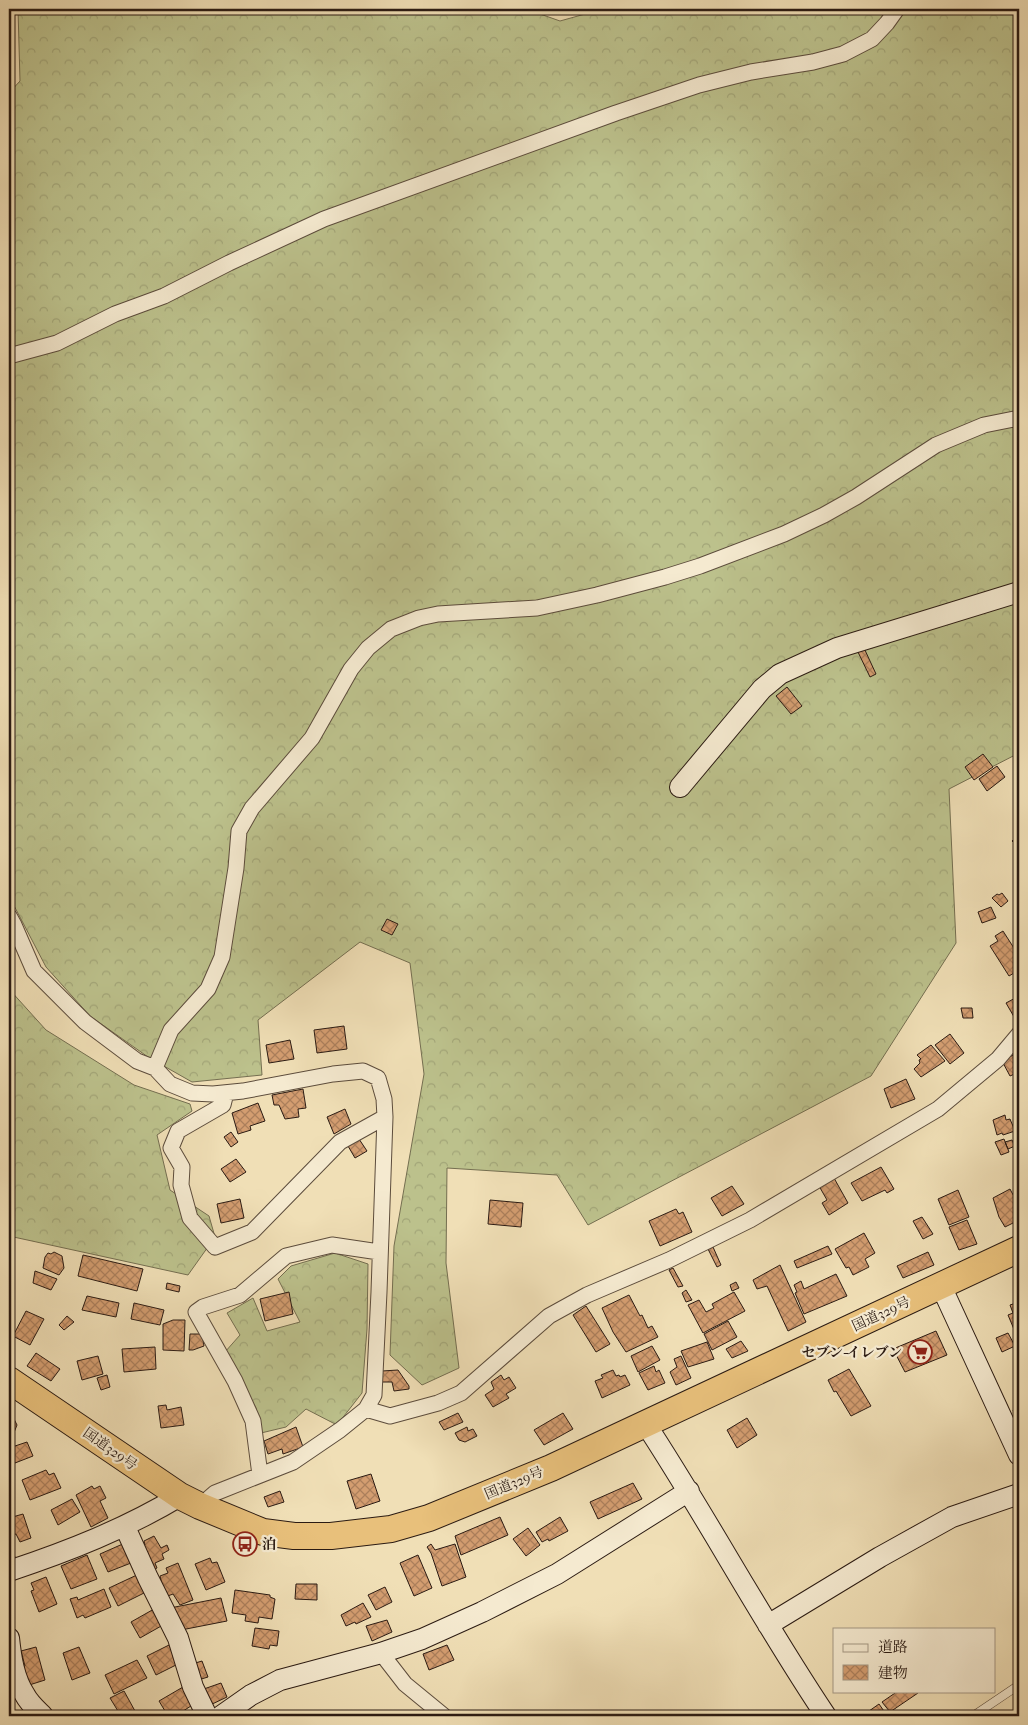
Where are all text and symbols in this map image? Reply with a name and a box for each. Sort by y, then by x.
street label: 国道329号 [849,1293,913,1335]
supermarket icon: セブン-イレブン [907,1339,933,1365]
place label: セブン-イレブン [801,1344,902,1361]
street label: 国道329号 [80,1424,140,1474]
street label: 国道329号 [482,1463,546,1503]
bus stop icon: 泊 [232,1531,258,1557]
place label: 泊 [262,1536,276,1553]
legend [833,1628,996,1692]
text: 道路 [878,1638,908,1656]
text: 建物 [878,1664,908,1682]

